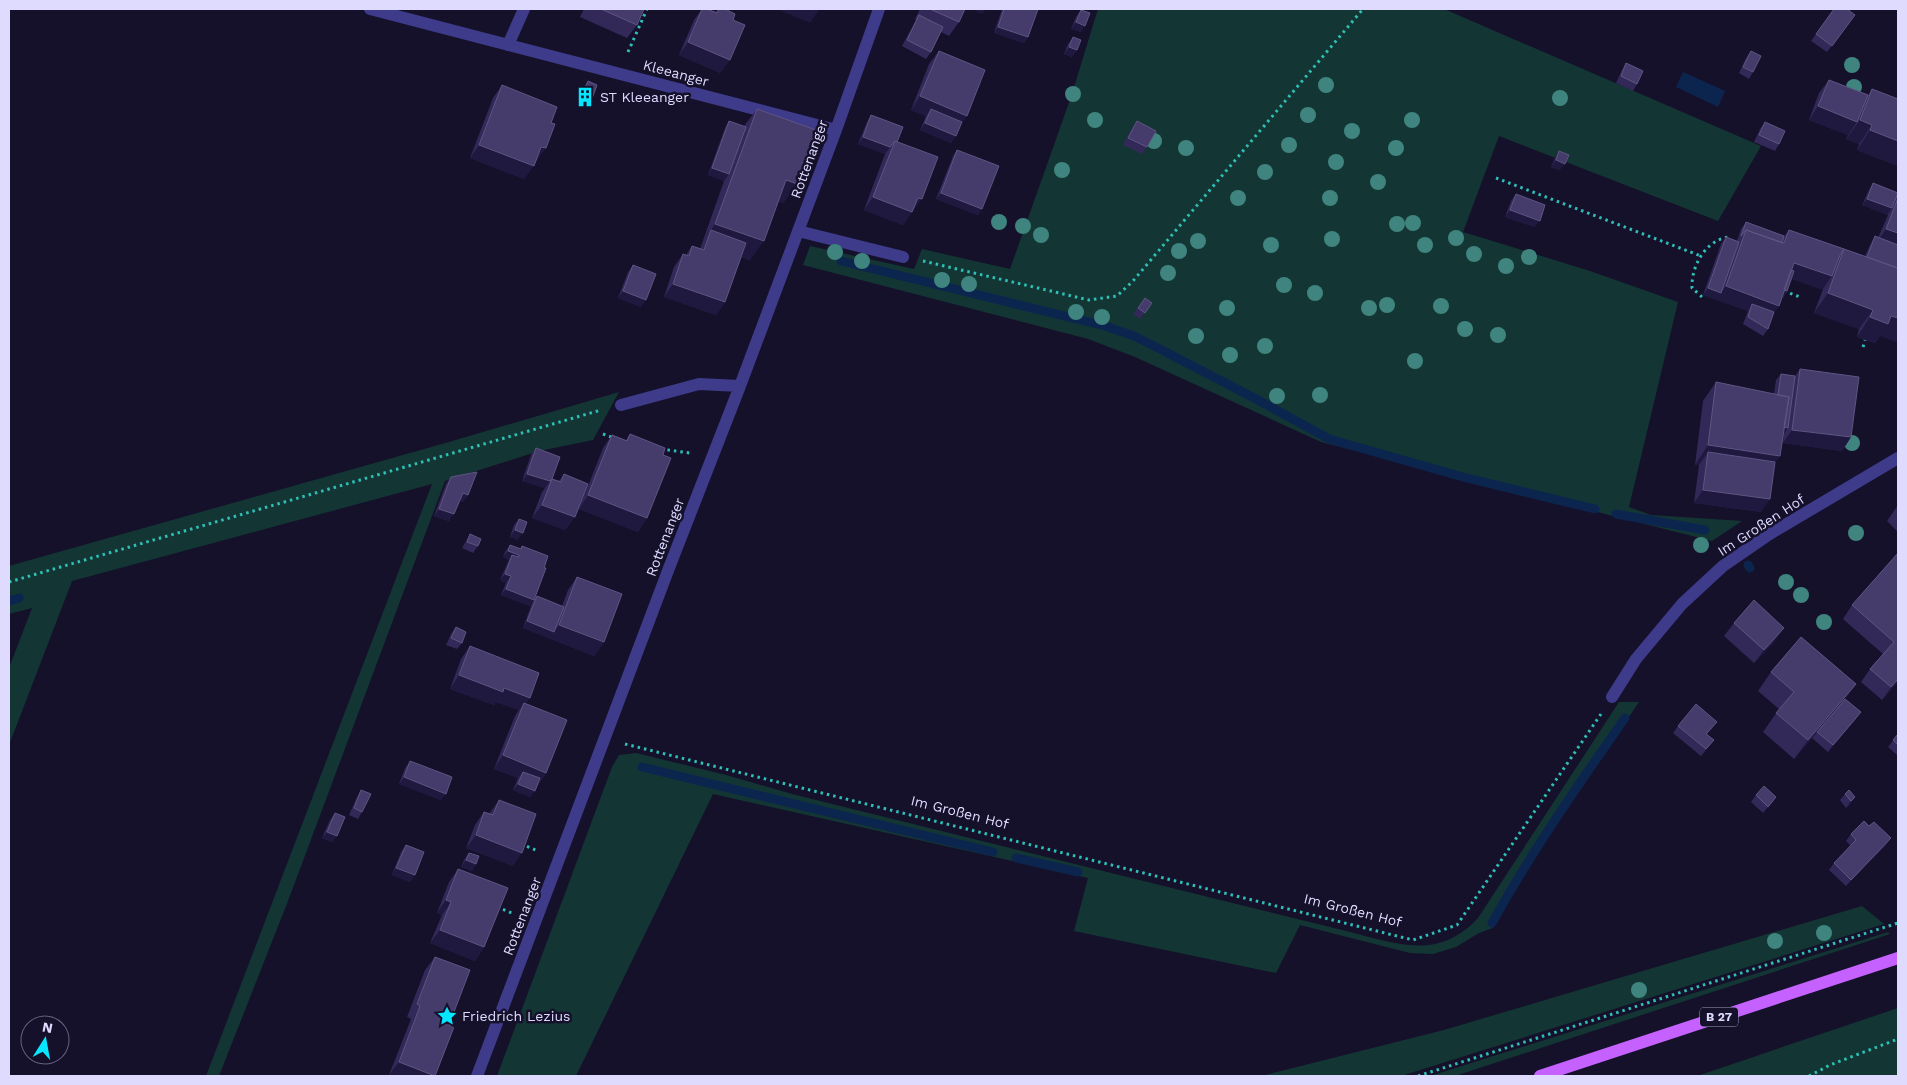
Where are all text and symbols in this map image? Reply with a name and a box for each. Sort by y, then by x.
street label: Kleeanger [641,57,711,90]
building icon: ST Kleeanger [574,86,596,108]
place label: ST Kleeanger [600,89,689,105]
street label: Rottenanger [787,117,831,201]
street label: Im Großen Hof [1715,491,1808,559]
street label: Rottenanger [643,495,687,579]
street label: Im Großen Hof [909,792,1011,832]
street label: Rottenanger [500,874,544,958]
street label: Im Großen Hof [1302,890,1404,930]
place icon: Friedrich Lezius [436,1005,458,1027]
place label: Friedrich Lezius [462,1008,570,1024]
road number: B 27 [1700,1008,1738,1026]
north arrow [20,1015,70,1065]
text: N [41,1018,54,1036]

